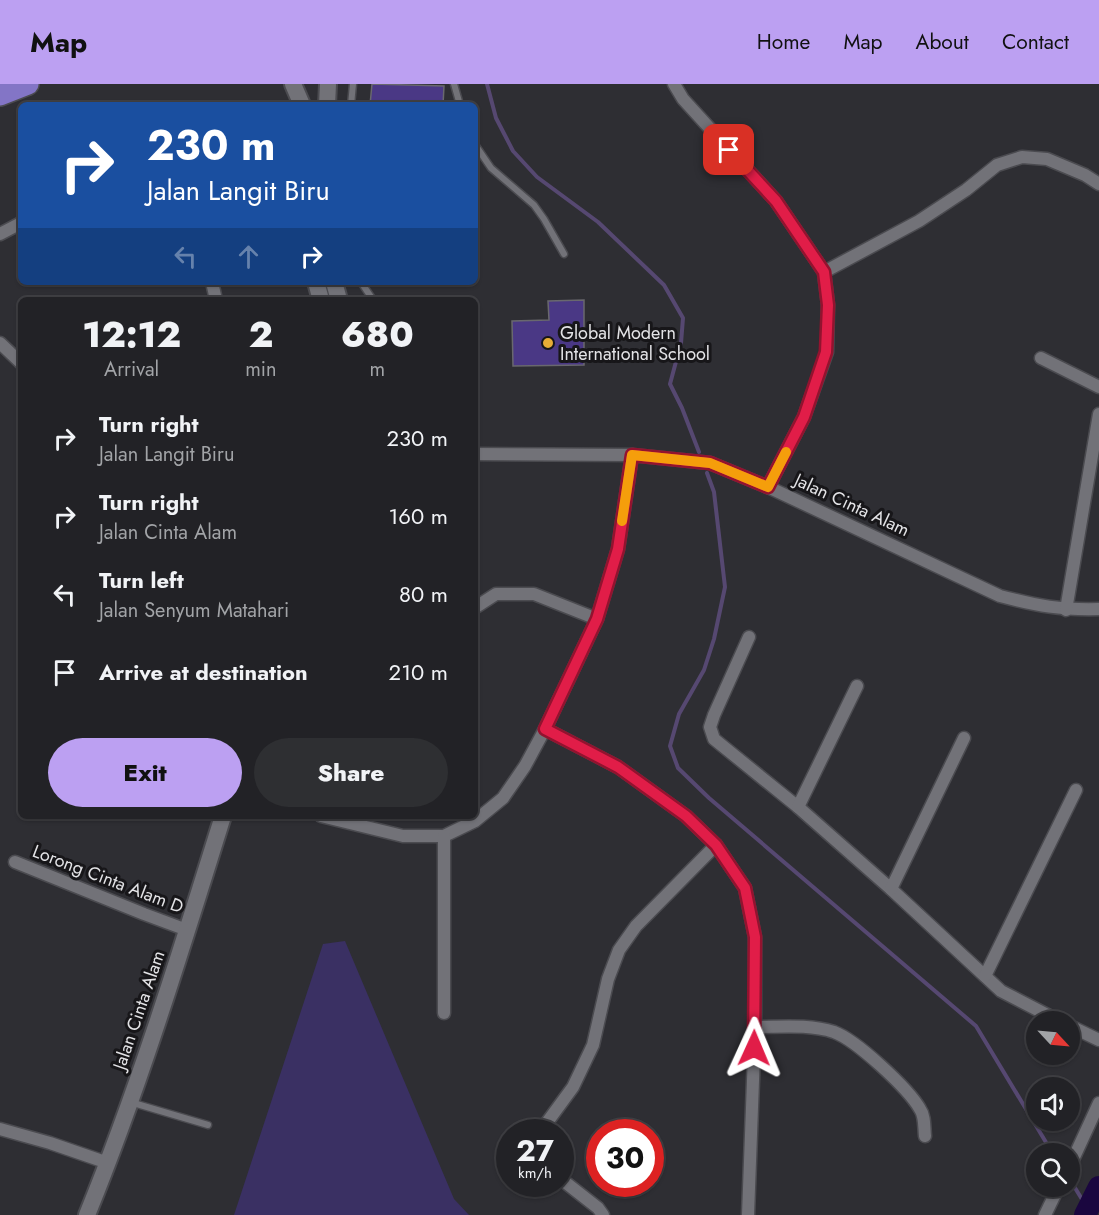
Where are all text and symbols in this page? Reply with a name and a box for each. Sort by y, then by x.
text: Map [30,22,87,63]
text: Home [757,27,810,57]
text: Map [843,27,883,57]
text: About [916,27,969,57]
text: Contact [1002,27,1069,57]
text: 230 m [147,115,275,176]
pin [703,124,754,175]
icon: right [48,126,126,204]
icon: arrive [712,133,745,166]
text: Jalan Langit Biru [147,171,330,210]
icon: left [169,240,202,273]
icon: ahead [232,240,265,273]
icon: right [295,240,328,273]
text: 12:12 [82,308,181,360]
text: 2 [249,308,273,360]
text: 680 [341,308,414,360]
place label: Global Modern International School [560,320,710,367]
marker: Global Modern International School [541,336,555,350]
text: Arrival [104,355,159,384]
text: min [245,355,277,384]
text: m [369,355,385,384]
text: Turn right [99,408,199,440]
icon: right [48,422,81,455]
text: 230 m [387,422,448,454]
text: Jalan Langit Biru [99,440,234,469]
street label: Jalan Cinta Alam [788,466,914,543]
text: Turn right [99,486,199,518]
icon: right [48,500,81,533]
text: 160 m [388,500,448,532]
text: Jalan Cinta Alam [99,518,237,547]
text: Turn left [99,564,184,596]
icon: left [48,578,81,611]
text: 80 m [399,578,448,610]
text: Jalan Senyum Matahari [99,596,289,625]
icon: arrive [48,656,81,689]
text: Arrive at destination [99,656,308,688]
text: 210 m [389,656,448,688]
button: Exit [48,738,242,807]
button: Share [254,738,448,807]
street label: Lorong Cinta Alam D [29,838,187,920]
street label: Jalan Cinta Alam [106,947,172,1075]
north arrow [1026,1011,1080,1065]
map controls [1026,1011,1080,1197]
position arrow [722,1016,786,1080]
button: sound [1026,1077,1080,1131]
speed limit sign: 30 [586,1119,664,1197]
text: 27 [516,1129,554,1172]
button: search [1026,1143,1080,1197]
text: km/h [518,1162,552,1184]

